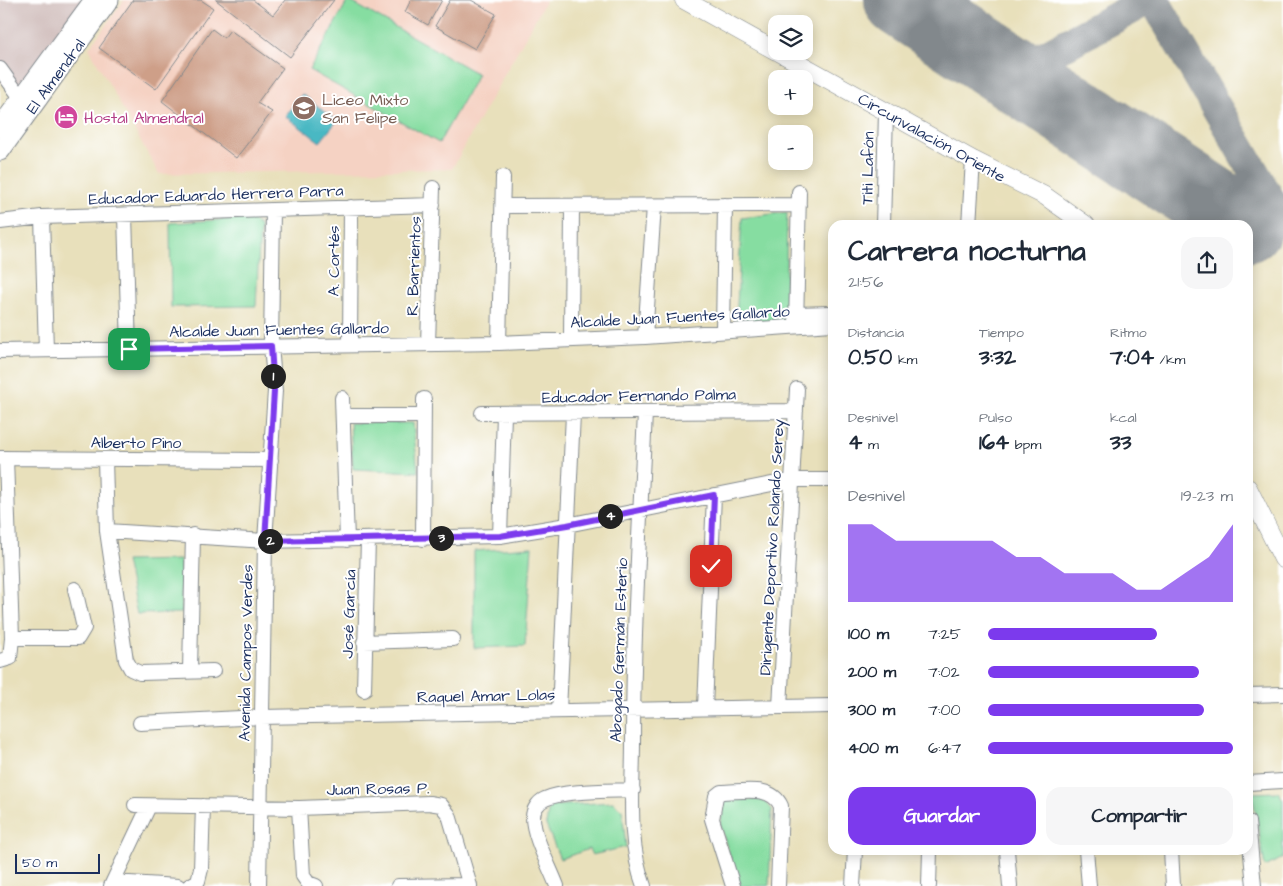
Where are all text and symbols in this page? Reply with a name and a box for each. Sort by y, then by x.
map controls [768,15,813,170]
button: layers [768,15,813,60]
street label: El Almendral [21,35,91,119]
button: + [768,70,813,115]
street label: Circunvalación Oriente [854,88,1010,188]
place label: Liceo Mixto San Felipe [322,89,408,129]
school or university icon: Liceo Mixto San Felipe [291,95,317,121]
hotel icon: Hostal Almendral [53,104,79,130]
place label: Hostal Almendral [84,107,204,129]
button: − [768,125,813,170]
street label: Titi Lafón [856,131,880,205]
street label: Educador Eduardo Herrera Parra [88,180,344,210]
street label: R. Barrientos [401,216,427,316]
street label: A. Cortés [323,225,345,297]
text: Carrera nocturna [848,232,1086,271]
button: share [1181,237,1233,289]
text: 21:56 [848,271,883,293]
street label: Alcalde Juan Fuentes Gallardo [570,300,790,334]
street label: Alcalde Juan Fuentes Gallardo [169,317,389,343]
text: Distancia [848,323,904,343]
text: Tiempo [979,323,1024,343]
text: Ritmo [1110,323,1147,343]
pin [108,328,150,370]
icon: arrive [115,335,143,363]
text: 0.50 [848,343,892,372]
text: 3:32 [979,343,1016,372]
text: 7:04 [1110,343,1154,372]
text: km [892,350,917,370]
text: /km [1154,350,1185,370]
pin: 1 [260,364,286,388]
text: 1 [273,366,274,386]
street label: Educador Fernando Palma [542,383,736,409]
text: Desnivel [848,408,898,428]
text: Pulso [979,408,1012,428]
text: kcal [1110,408,1137,428]
street label: Dirigente Deportivo Rolando Serey [754,418,791,676]
text: 4 [848,428,862,457]
text: 164 [979,428,1009,457]
text: 33 [1110,428,1131,457]
street label: Alberto Pino [91,432,181,454]
text: m [862,435,879,455]
text: bpm [1009,435,1041,455]
text: Desnivel [848,485,905,507]
text: 19–23 m [1181,485,1233,507]
pin: 4 [598,504,622,528]
text: 4 [606,506,615,526]
pin: 3 [428,526,454,550]
pin: 2 [258,528,282,554]
text: 3 [438,528,445,548]
text: 2 [266,531,275,551]
pin [690,545,732,587]
icon: check [697,552,725,580]
street label: Abogado Germán Esterio [605,557,634,743]
street label: Avenida Campos Verdes [233,564,259,742]
street label: José García [336,569,362,659]
text: 100 m [848,623,889,645]
text: 7:25 [928,623,961,645]
text: 200 m [848,661,896,683]
text: 7:02 [928,661,960,683]
street label: Raquel Amar Lolas [417,684,555,708]
text: 300 m [848,699,895,721]
text: 7:00 [928,699,961,721]
text: 400 m [848,737,898,759]
text: 6:47 [928,737,961,759]
street label: Juan Rosas P. [327,777,430,801]
button: Guardar [848,787,1036,845]
button: Compartir [1046,787,1233,845]
scale bar [15,851,100,874]
text: 50 m [22,853,57,873]

